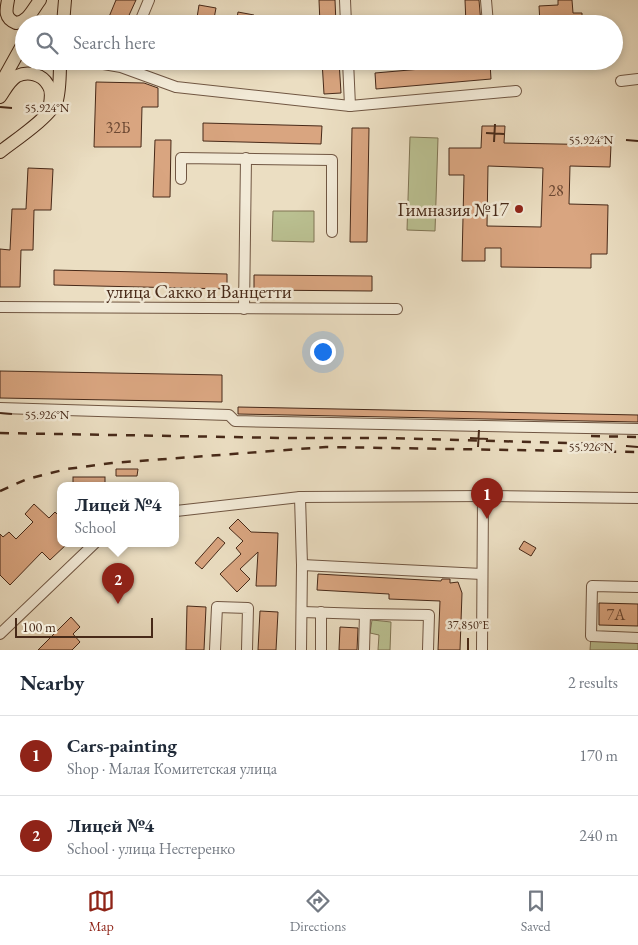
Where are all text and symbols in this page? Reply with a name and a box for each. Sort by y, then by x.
search box [15,15,623,70]
icon: search [33,29,61,57]
text: Search here [73,30,155,55]
text: 55.924°N [25,100,70,116]
house number: 32Б [106,117,130,138]
text: 55.924°N [569,132,614,148]
house number: 28 [548,180,564,201]
place label: Гимназия №17 [398,197,510,222]
marker: Гимназия №17 [513,203,525,215]
street label: улица Сакко и Ванцетти [106,279,292,304]
your location [310,339,336,365]
text: 55.926°N [25,407,70,423]
text: 55.926°N [569,439,614,455]
pin: 1 [471,478,503,519]
popup [57,482,179,547]
text: Лицей №4 [74,492,162,517]
text: School [74,517,116,538]
pin: 2 [102,563,134,604]
house number: 7А [607,604,626,625]
scale bar [15,615,152,638]
text: 37.850°E [447,617,489,633]
text: 100 m [22,618,56,636]
text: Nearby [20,669,84,696]
text: 2 results [568,672,618,693]
text: Cars-painting [67,733,177,758]
text: 1 [32,745,40,766]
text: 170 m [579,745,618,766]
text: Shop · Малая Комитетская улица [67,758,277,779]
text: Лицей №4 [67,813,154,838]
text: 2 [32,825,40,846]
text: 240 m [579,825,618,846]
text: School · улица Нестеренко [67,838,235,859]
tab: Map [87,887,115,935]
tab: Directions [290,887,346,935]
tab: Saved [521,887,551,935]

